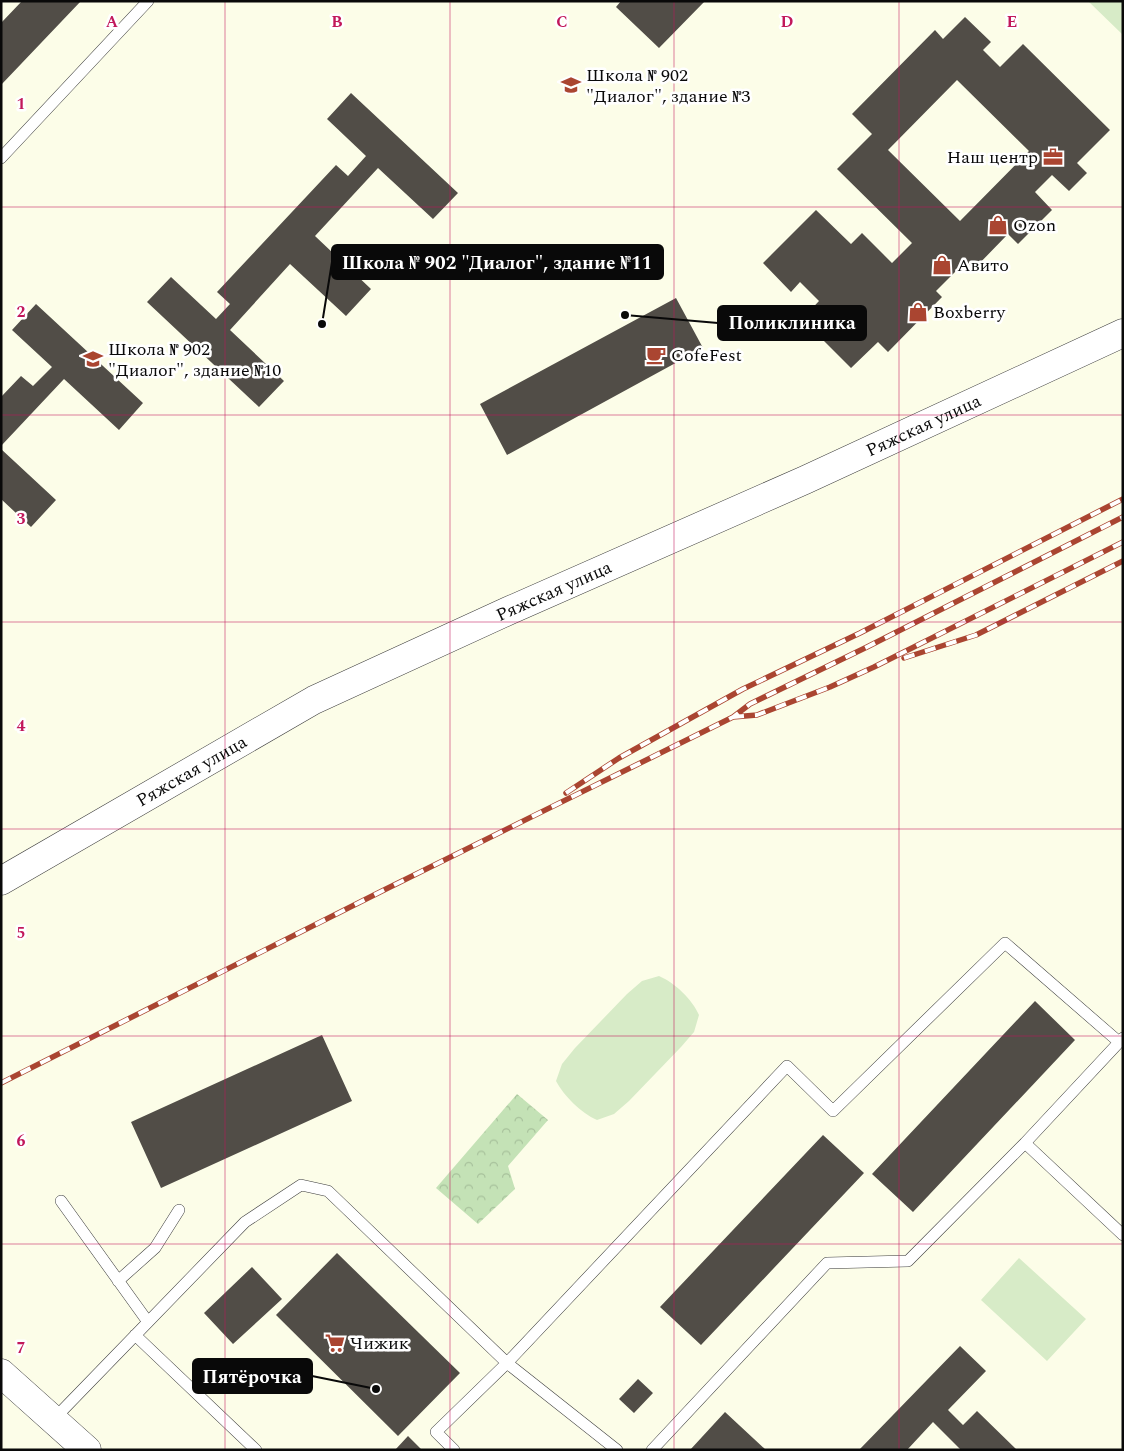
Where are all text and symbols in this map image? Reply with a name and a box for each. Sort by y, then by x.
text: A [106,10,119,34]
text: B [331,10,343,34]
text: C [556,10,568,34]
text: D [781,10,794,34]
text: E [1007,10,1017,34]
place label: Школа № 902 "Диалог", здание №3 [586,62,750,110]
school or university icon: Школа № 902 "Диалог", здание №3 [560,74,582,96]
text: 1 [17,92,25,116]
place label: Наш центр [947,144,1038,171]
office icon: Наш центр [1042,146,1064,168]
place label: Ozon [1013,212,1056,239]
shop icon: Ozon [987,214,1009,236]
callout: Школа № 902 "Диалог", здание №11 [332,245,663,279]
text: Школа № 902 "Диалог", здание №11 [342,249,652,278]
place label: Авито [957,252,1009,279]
shop icon: Авито [931,254,953,276]
place label: Boxberry [933,299,1006,326]
text: 2 [17,300,26,324]
shop icon: Boxberry [907,301,929,323]
callout: Поликлиника [718,306,866,340]
text: Поликлиника [728,309,856,338]
place label: Школа № 902 "Диалог", здание №10 [108,336,281,384]
place label: CofeFest [671,342,742,369]
cafe icon: CofeFest [645,344,667,366]
school or university icon: Школа № 902 "Диалог", здание №10 [82,348,104,370]
street label: Ряжская улица [862,387,986,464]
text: 3 [17,507,26,531]
street label: Ряжская улица [492,554,616,629]
text: 4 [17,714,26,738]
street label: Ряжская улица [131,728,252,814]
text: 5 [17,921,25,945]
text: 6 [17,1129,26,1153]
place label: Чижик [350,1330,409,1357]
supermarket icon: Чижик [324,1332,346,1354]
text: 7 [17,1336,26,1360]
callout: Пятёрочка [193,1359,312,1393]
text: Пятёрочка [202,1363,302,1392]

